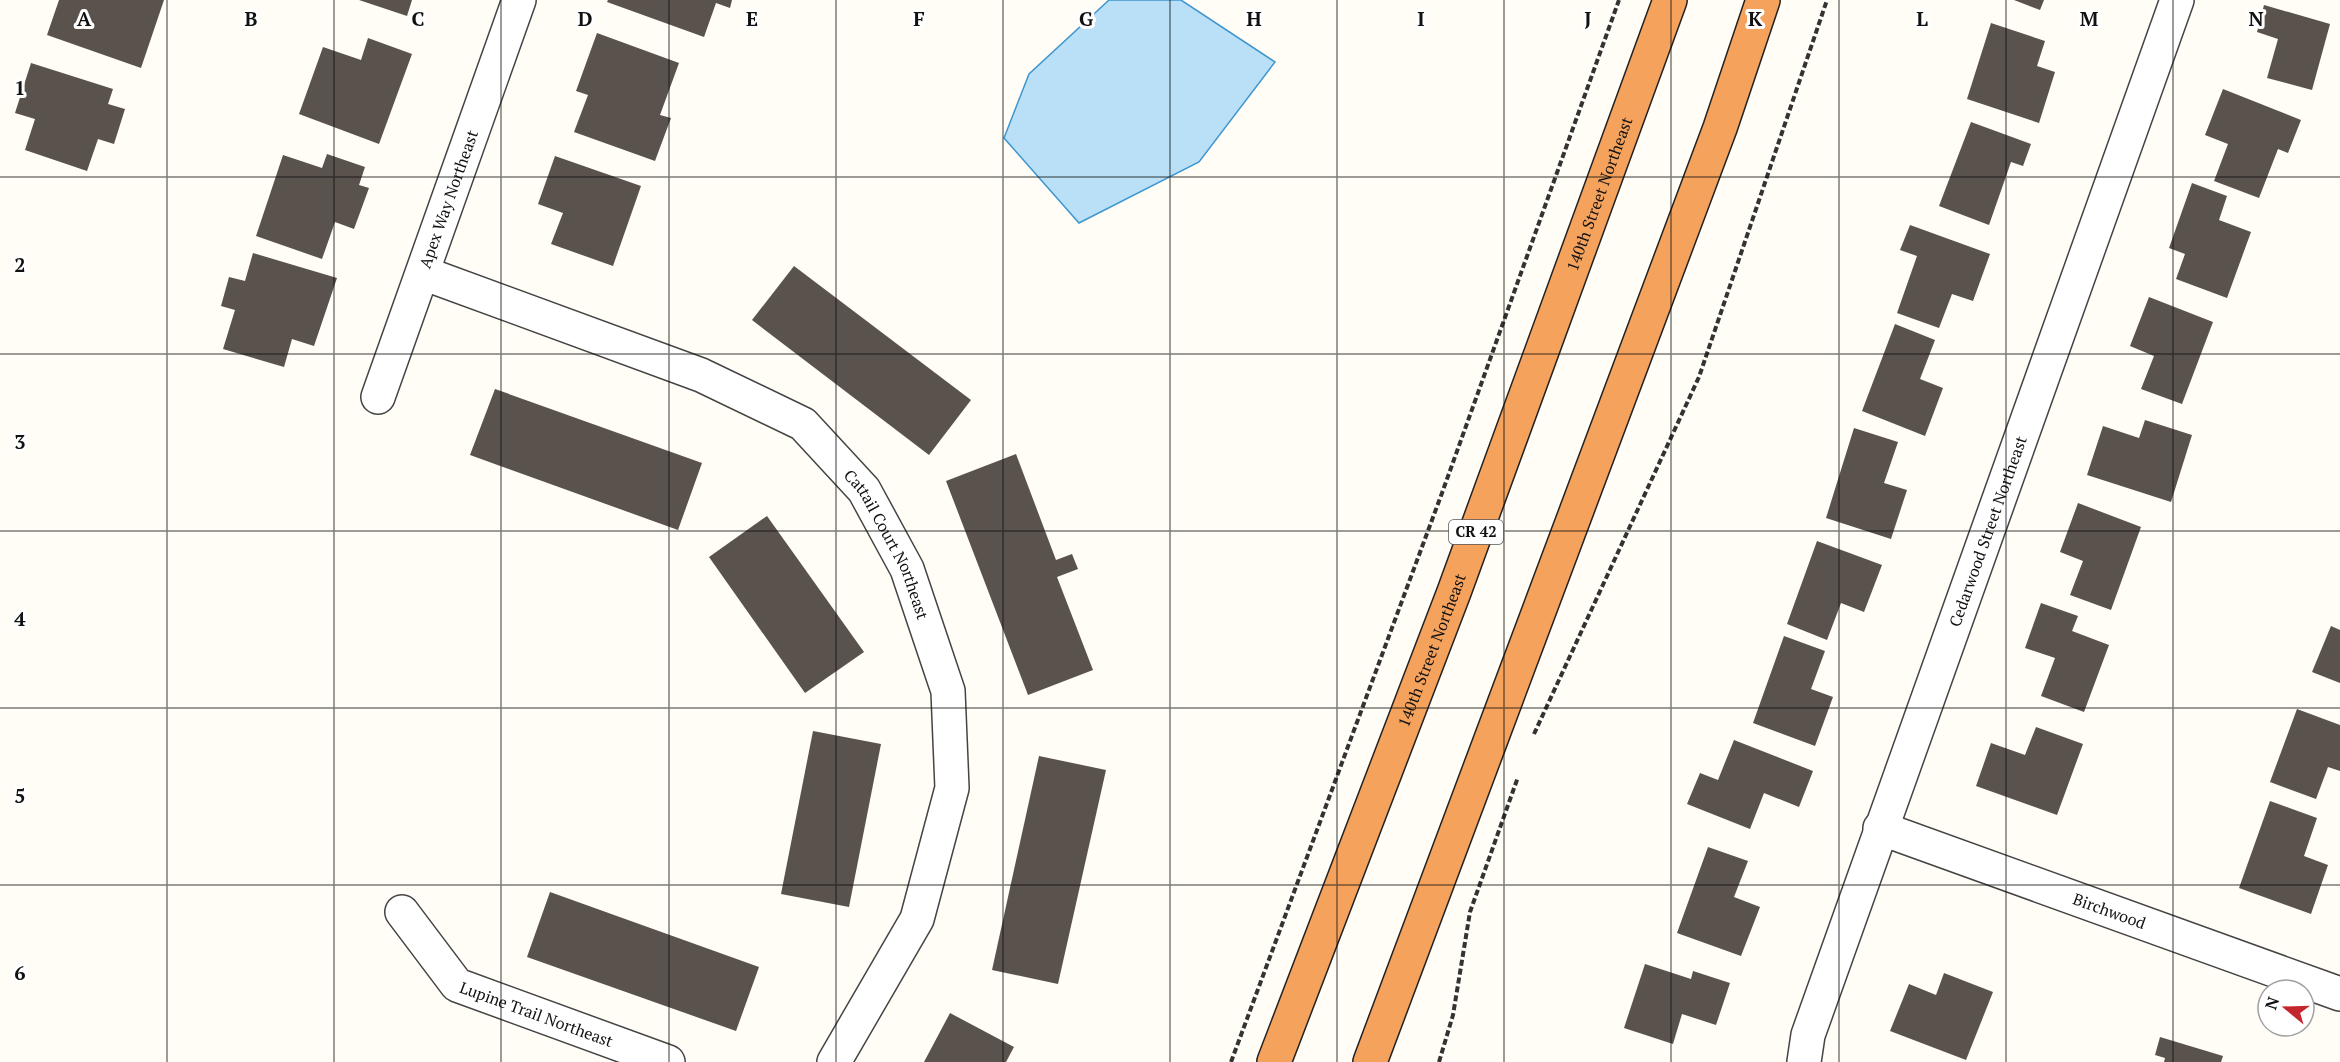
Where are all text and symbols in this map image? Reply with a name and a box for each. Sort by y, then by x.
text: A [77,5,92,32]
text: B [245,5,258,32]
text: C [411,5,425,32]
text: D [578,5,592,32]
text: E [746,5,758,32]
text: F [913,5,925,32]
text: G [1079,5,1093,32]
text: H [1246,5,1262,32]
text: I [1417,5,1425,32]
text: J [1584,5,1592,32]
text: K [1748,5,1763,32]
text: L [1916,5,1928,32]
text: M [2080,5,2099,32]
text: N [2248,5,2264,32]
text: 1 [14,74,26,101]
street label: 140th Street Northeast [1561,114,1637,274]
street label: Apex Way Northeast [414,127,483,271]
text: 2 [14,251,26,278]
text: 3 [14,428,26,455]
street label: Cedarwood Street Northeast [1943,433,2032,630]
street label: Cattail Court Northeast [839,464,934,622]
road number: CR 42 [1449,520,1503,544]
street label: 140th Street Northeast [1392,570,1471,730]
text: 4 [14,605,26,632]
text: 5 [14,782,26,809]
street label: Birchwood [2070,888,2149,934]
text: 6 [14,959,26,986]
street label: Lupine Trail Northeast [457,976,616,1052]
north arrow [2256,978,2316,1038]
text: N [2259,994,2284,1012]

